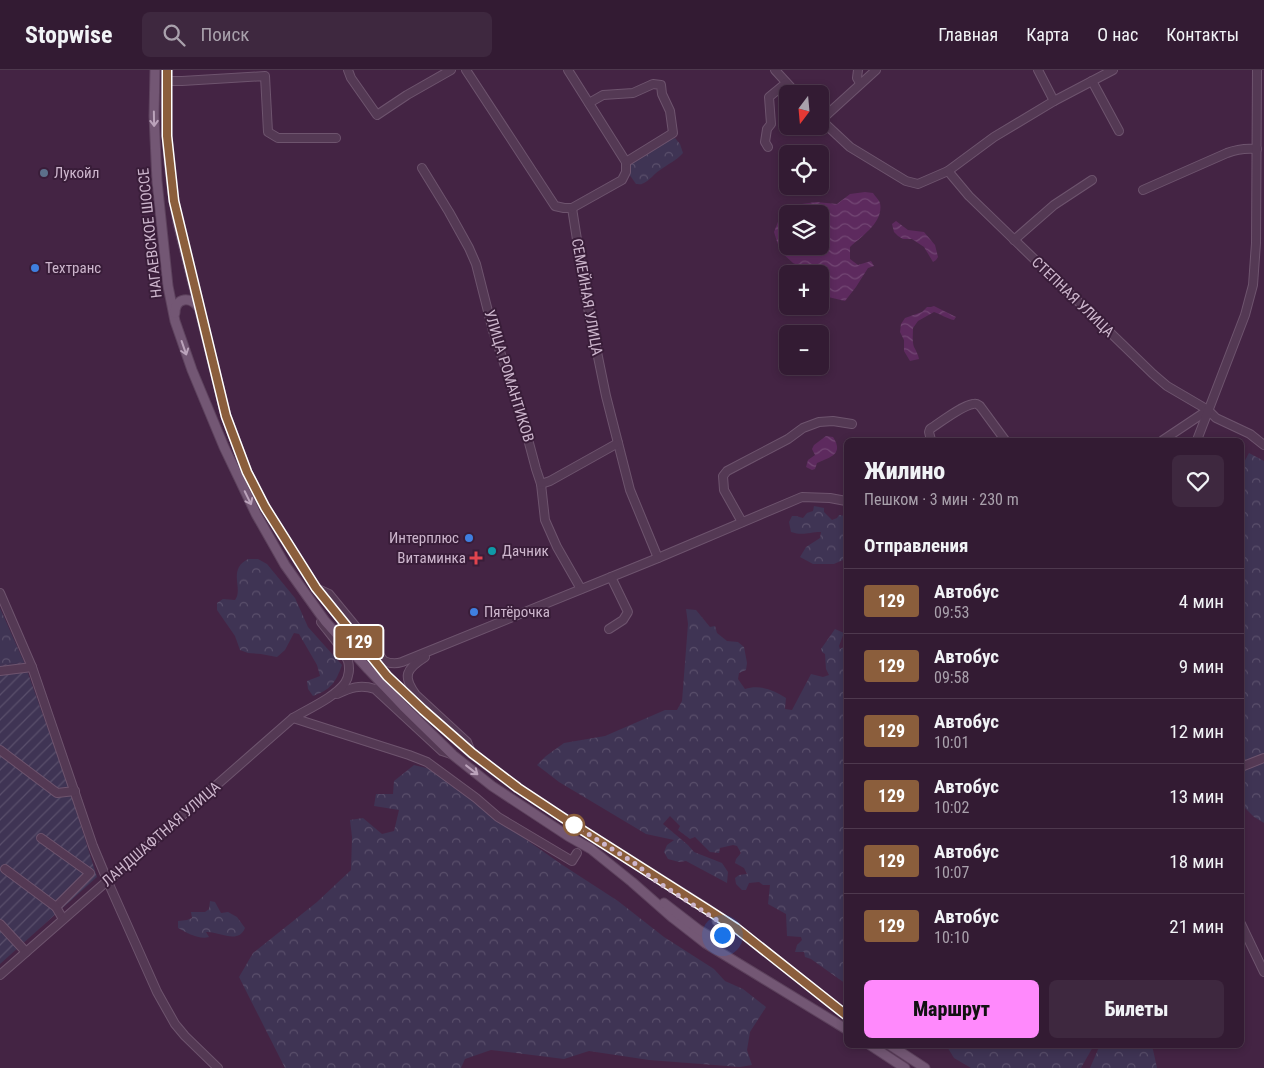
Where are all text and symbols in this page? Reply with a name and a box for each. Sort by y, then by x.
search box [142,12,492,57]
text: Stopwise [25,21,112,49]
icon: search [160,21,188,49]
text: Поиск [200,23,249,46]
text: Главная [938,24,998,45]
text: Карта [1026,24,1069,45]
text: О нас [1097,24,1138,45]
text: Контакты [1166,24,1239,45]
north arrow [779,85,829,135]
map controls [779,85,829,375]
one-way arrow [150,110,159,126]
button: locate [779,145,829,195]
place label: Лукойл [54,164,99,182]
marker: Лукойл [38,167,50,179]
street label: НАГАЕВСКОЕ ШОССЕ [134,167,166,299]
button: layers [779,205,829,255]
street label: СЕМЕЙНАЯ УЛИЦА [568,237,606,357]
street label: СТЕПНАЯ УЛИЦА [1028,253,1118,341]
place label: Техтранс [45,259,101,277]
marker: Техтранс [29,262,41,274]
button: + [779,265,829,315]
street label: УЛИЦА РОМАНТИКОВ [480,308,538,444]
button: − [779,325,829,375]
one-way arrow [180,340,189,356]
button: heart [1172,455,1224,507]
text: Жилино [864,457,945,485]
one-way arrow [244,490,253,505]
text: Пешком · 3 мин · 230 m [864,490,1019,509]
place label: Интерплюс [389,529,459,547]
marker: Интерплюс [463,532,475,544]
text: Отправления [864,534,968,557]
place label: Дачник [502,542,549,560]
marker: Дачник [486,545,498,557]
place label: Витаминка [397,549,466,567]
marker: Витаминка [470,552,482,564]
text: Автобус [934,580,999,603]
text: 129 [878,590,905,611]
text: 4 мин [1179,590,1224,613]
place label: Пятёрочка [484,603,550,621]
text: 09:53 [934,603,969,622]
marker: Пятёрочка [468,606,480,618]
line badge: 129 [330,626,388,658]
text: 129 [345,631,373,652]
text: Автобус [934,645,999,668]
text: 129 [878,655,905,676]
text: 9 мин [1179,655,1224,678]
text: 09:58 [934,668,969,687]
text: Автобус [934,710,999,733]
text: 129 [878,720,905,741]
text: 12 мин [1169,720,1224,743]
text: 10:01 [934,733,969,752]
one-way arrow [465,764,478,775]
text: Автобус [934,775,999,798]
street label: ЛАНДШАФТНАЯ УЛИЦА [98,777,224,890]
text: 129 [878,785,905,806]
text: 13 мин [1169,785,1224,808]
text: 10:02 [934,798,969,817]
unlabelled marker [563,814,585,836]
text: Автобус [934,840,999,863]
text: 129 [878,850,905,871]
text: 18 мин [1169,850,1224,873]
text: 10:07 [934,863,969,882]
text: Автобус [934,905,999,928]
text: 129 [878,915,905,936]
text: 21 мин [1169,915,1224,938]
your location [710,923,735,948]
text: 10:10 [934,928,969,947]
button: Маршрут [864,980,1039,1038]
button: Билеты [1049,980,1224,1038]

